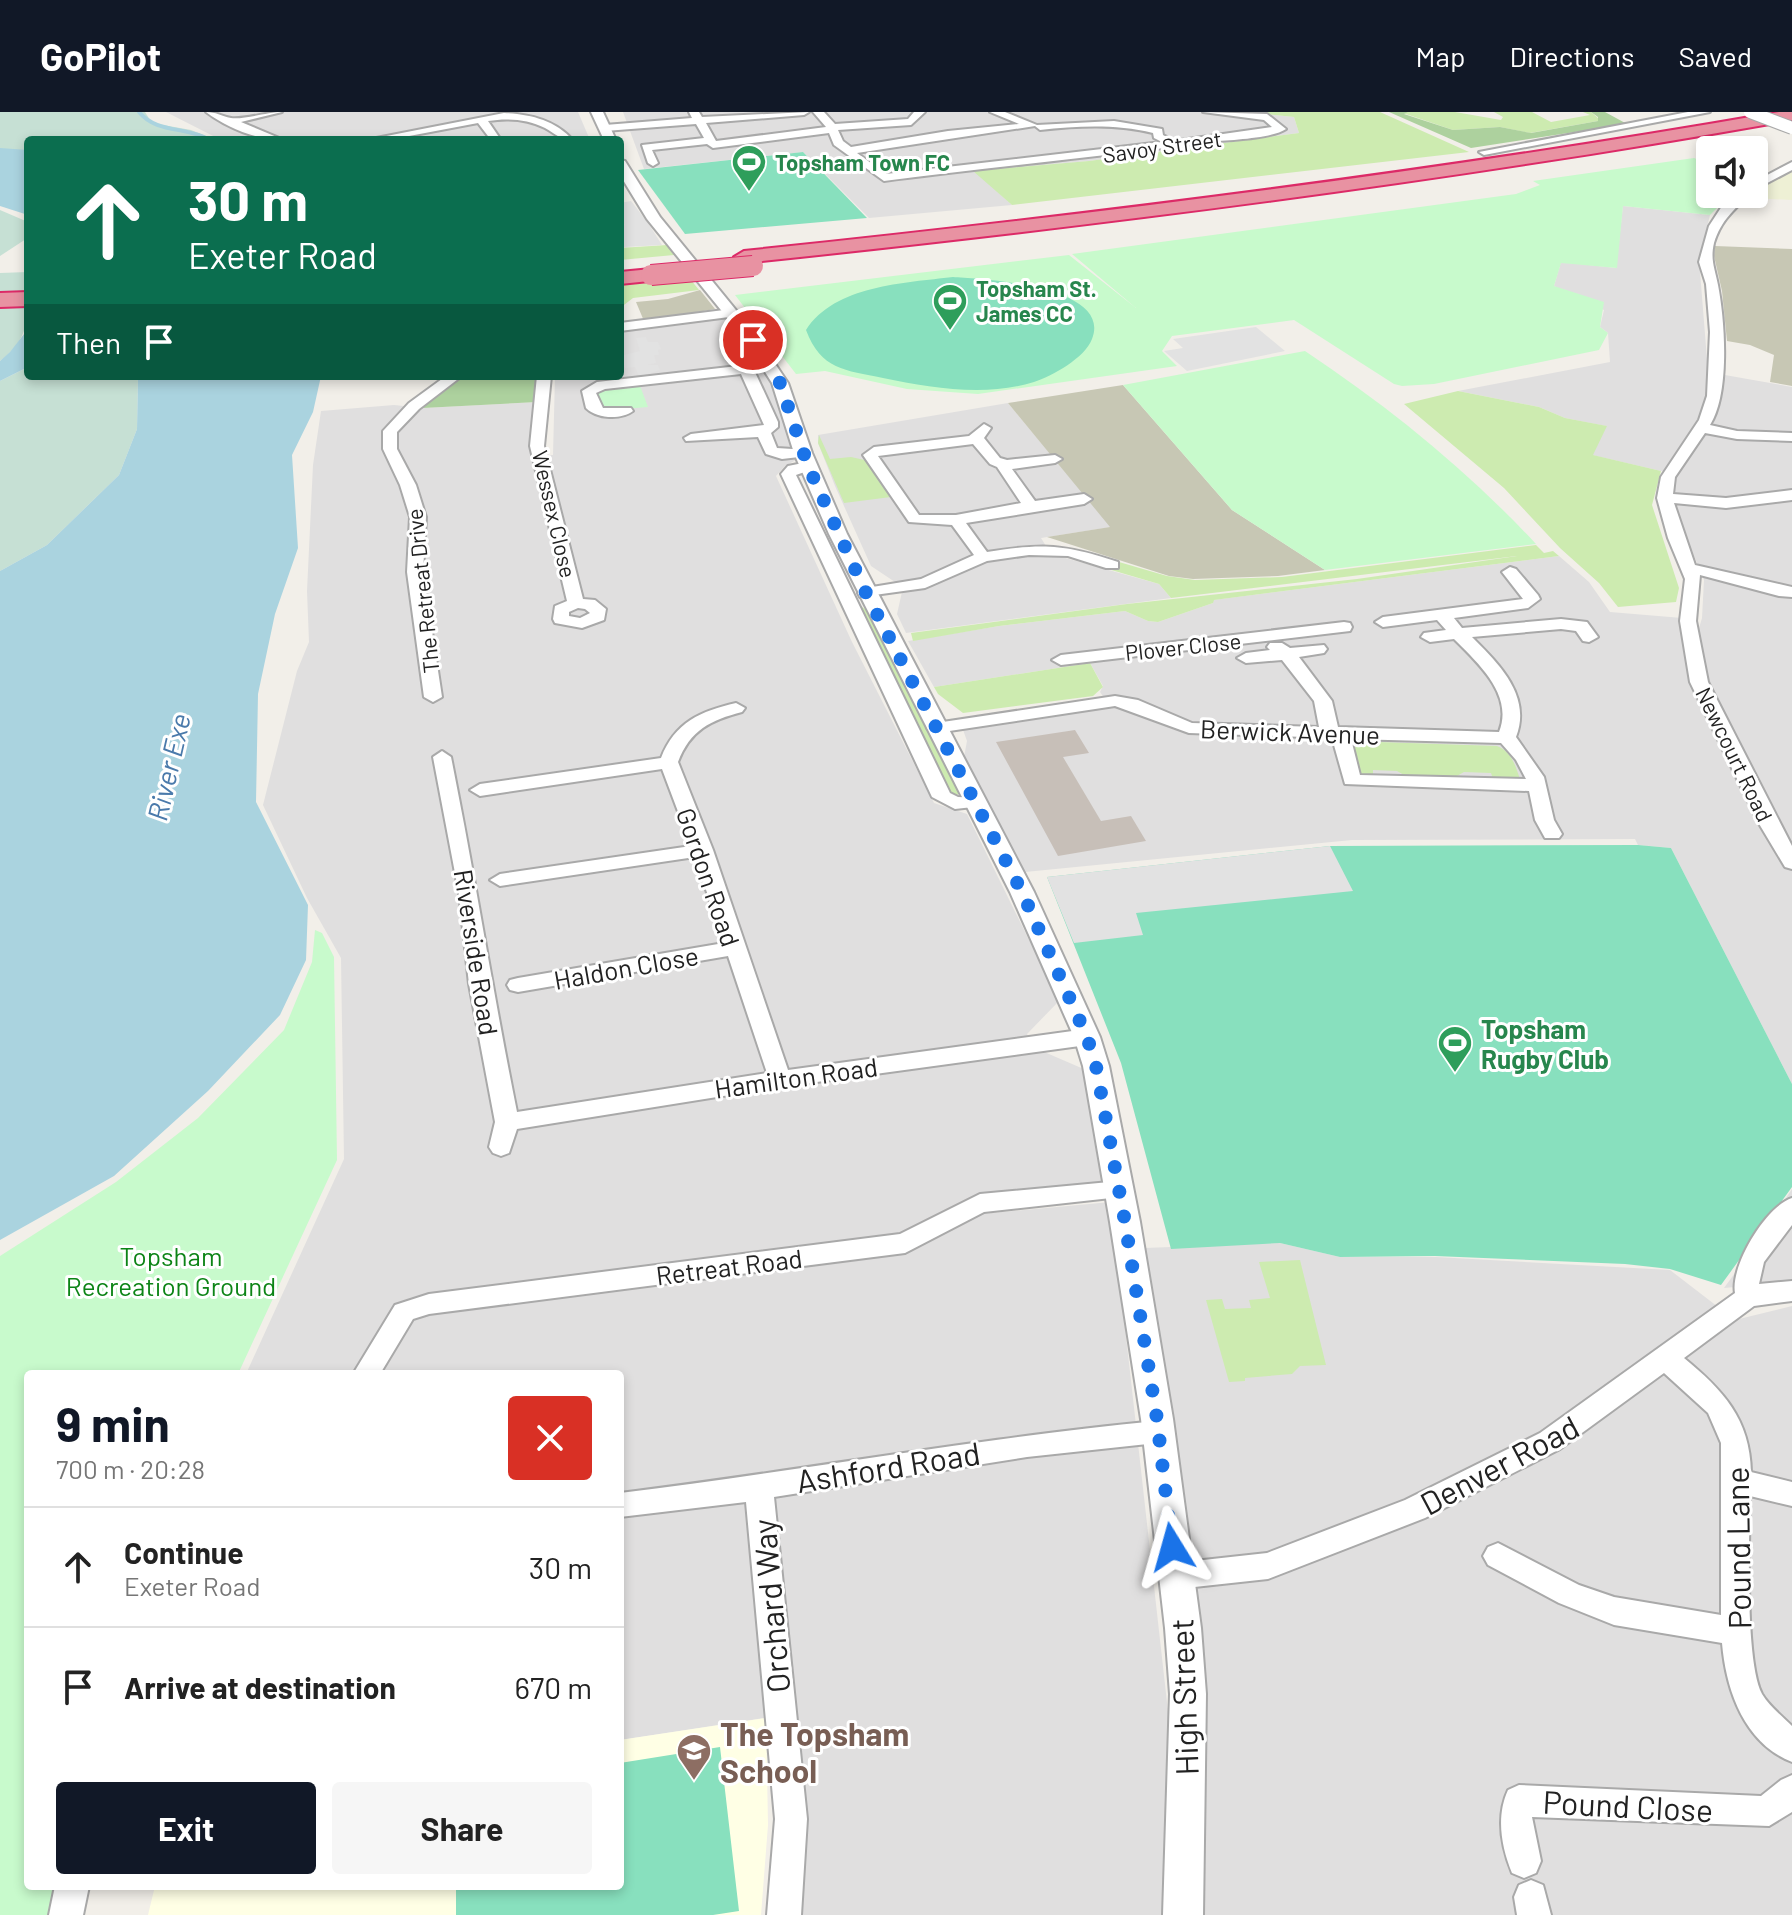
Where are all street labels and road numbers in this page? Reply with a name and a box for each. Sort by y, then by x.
street label: Savoy Street [1101,125,1223,167]
street label: Wessex Close [528,448,582,580]
street label: The Retreat Drive [400,507,444,675]
street label: Plover Close [1124,627,1242,665]
street label: Newcourt Road [1691,683,1779,825]
street label: Berwick Avenue [1199,712,1381,750]
street label: Gordon Road [671,804,747,950]
street label: Riverside Road [449,867,505,1037]
street label: Haldon Close [551,939,701,995]
street label: Hamilton Road [712,1050,880,1104]
street label: Retreat Road [654,1242,804,1290]
street label: Denver Road [1413,1406,1585,1522]
street label: Ashford Road [793,1433,983,1499]
street label: Pound Lane [1717,1466,1757,1630]
street label: Orchard Way [743,1517,797,1695]
street label: High Street [1161,1618,1205,1776]
street label: Pound Close [1542,1782,1714,1828]

